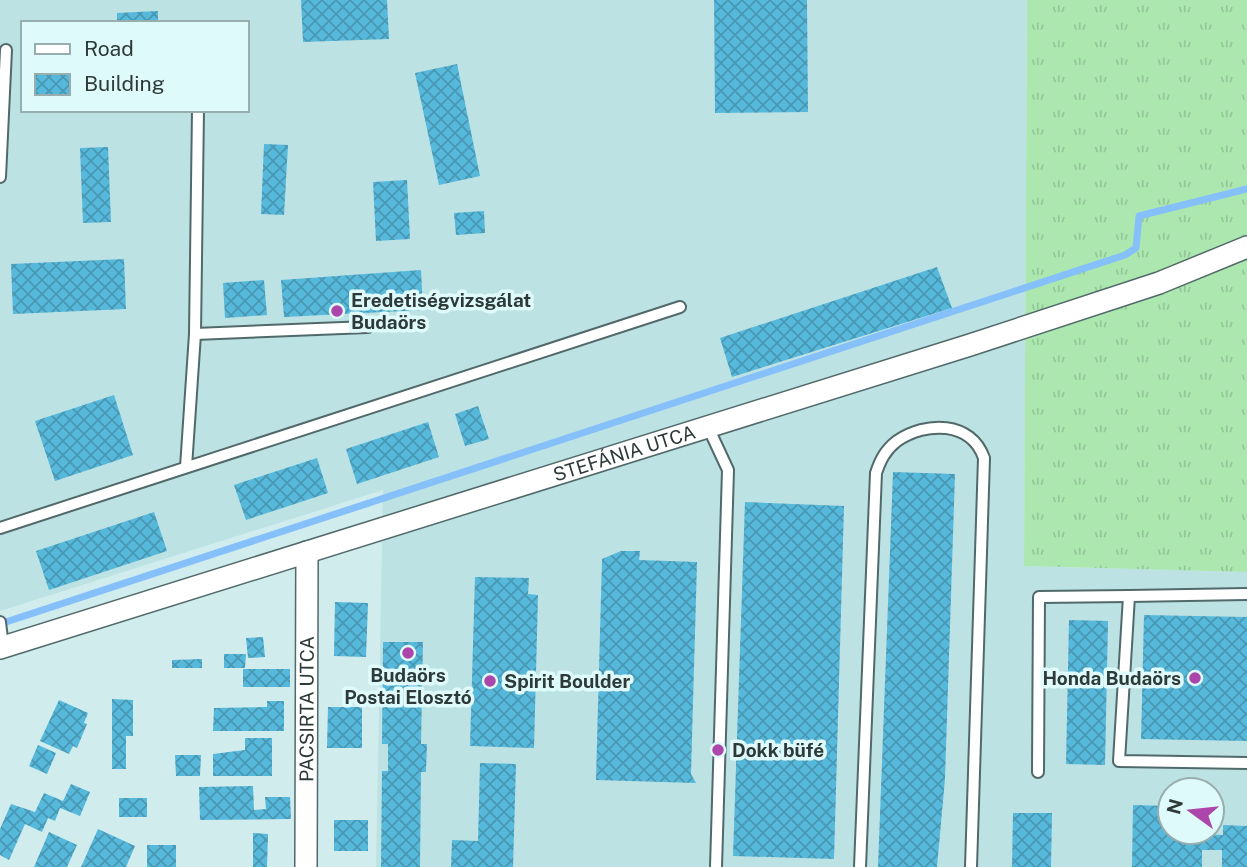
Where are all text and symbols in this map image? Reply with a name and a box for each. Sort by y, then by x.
legend [21,21,248,112]
text: Road [84,36,134,61]
text: Building [84,71,165,96]
place label: Eredetiségvizsgálat Budaörs [351,289,531,333]
marker: Eredetiségvizsgálat Budaörs [329,303,345,319]
street label: STEFÁNIA UTCA [550,420,698,486]
street label: PACSIRTA UTCA [295,636,318,782]
marker: Budaörs Postai Elosztó [400,645,416,661]
place label: Budaörs Postai Elosztó [344,664,472,708]
place label: Honda Budaörs [1042,667,1181,689]
place label: Spirit Boulder [504,670,630,692]
marker: Honda Budaörs [1187,670,1203,686]
marker: Spirit Boulder [482,673,498,689]
place label: Dokk büfé [732,739,824,761]
marker: Dokk büfé [710,742,726,758]
north arrow [1156,776,1226,846]
text: N [1162,797,1187,817]

